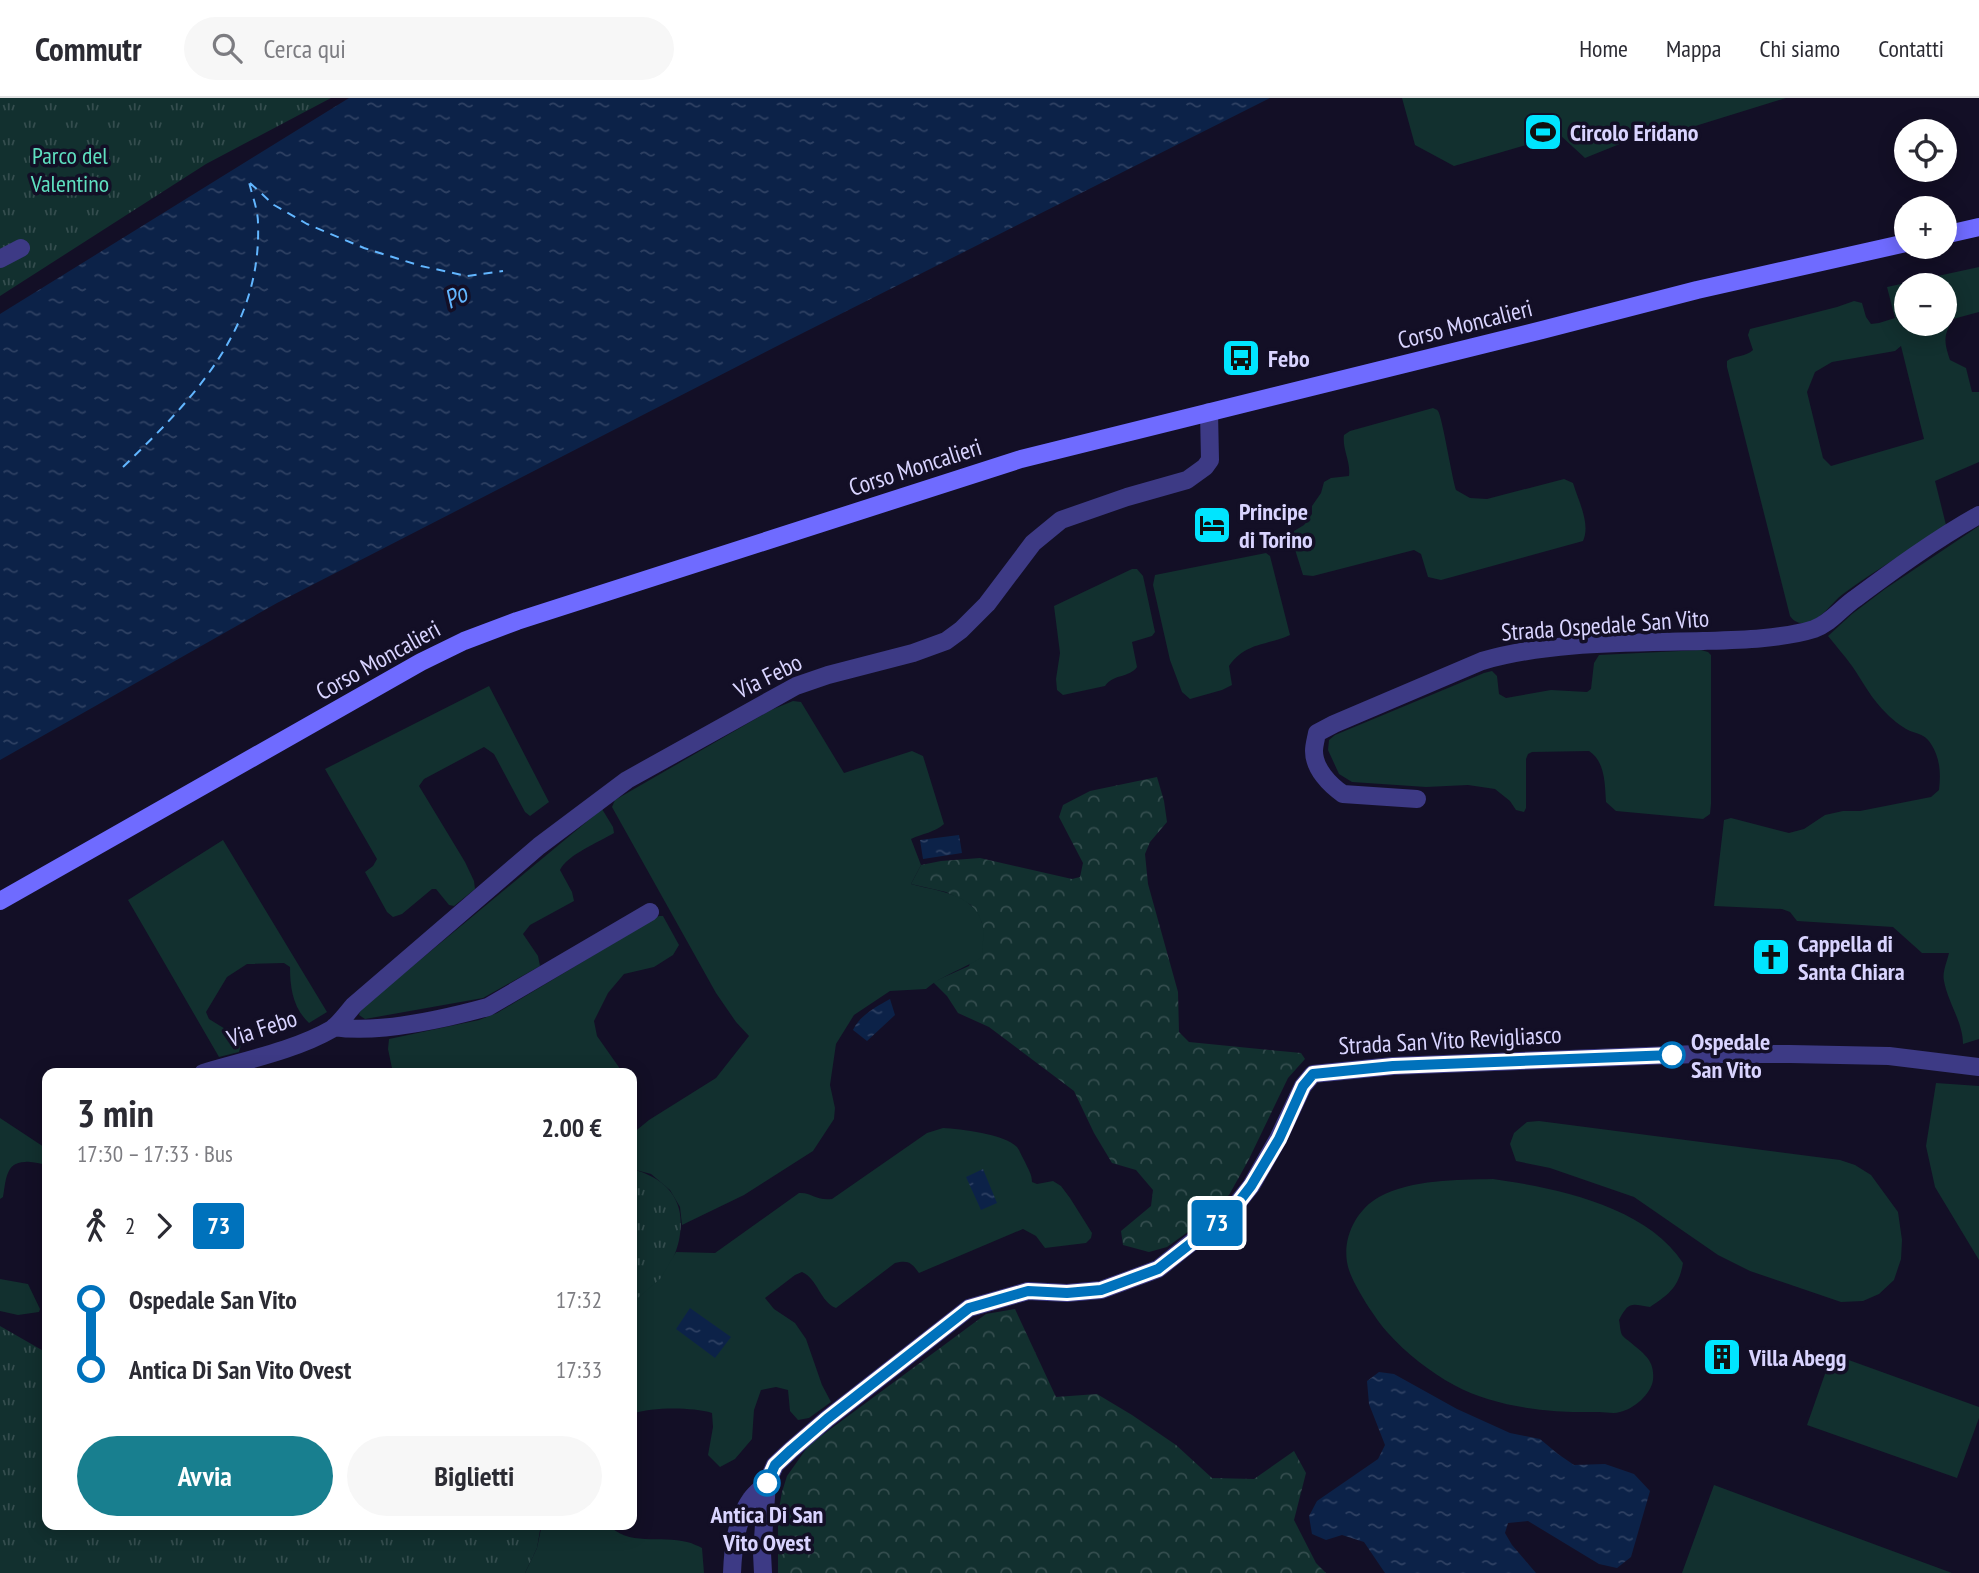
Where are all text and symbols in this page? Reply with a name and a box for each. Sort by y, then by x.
search box [184,17,674,80]
text: Commutr [35,27,142,70]
icon: search [208,29,246,67]
text: Cerca qui [264,32,346,65]
text: Home [1579,33,1628,64]
text: Mappa [1666,33,1721,64]
text: Chi siamo [1759,33,1840,64]
text: Contatti [1878,33,1944,64]
sports icon: Circolo Eridano [1522,111,1564,153]
place label: Circolo Eridano [1570,117,1699,148]
map controls [1894,119,1957,336]
button: locate [1894,119,1957,182]
park label: Parco del Valentino [30,140,109,199]
button: + [1894,196,1957,259]
button: − [1894,273,1957,336]
water label: Po [438,275,474,316]
street label: Corso Moncalieri [1394,292,1536,356]
bus stop icon: Febo [1220,337,1262,379]
place label: Febo [1268,343,1310,374]
street label: Corso Moncalieri [845,431,985,503]
place label: Principe di Torino [1239,496,1313,555]
hotel icon: Principe di Torino [1191,504,1233,546]
street label: Strada Ospedale San Vito [1500,602,1710,648]
street label: Corso Moncalieri [310,613,446,707]
street label: Via Febo [728,646,807,706]
place label: Cappella di Santa Chiara [1798,928,1905,987]
church icon: Cappella di Santa Chiara [1750,936,1792,978]
street label: Via Febo [222,1002,301,1054]
street label: Strada San Vito Revigliasco [1338,1019,1562,1061]
place label: Ospedale San Vito [1691,1026,1770,1085]
marker: Ospedale San Vito [1659,1042,1685,1068]
text: 3 min [77,1088,154,1137]
text: 2.00 € [541,1111,602,1144]
text: 17:30 – 17:33 · Bus [77,1139,233,1168]
line badge: 73 [1186,1200,1248,1246]
icon: walk [77,1207,115,1245]
icon: forward [145,1207,183,1245]
text: 73 [1206,1207,1228,1238]
text: 73 [207,1210,230,1241]
text: 2 [125,1211,135,1240]
text: Ospedale San Vito [129,1283,297,1316]
text: 17:32 [556,1285,602,1314]
building icon: Villa Abegg [1701,1336,1743,1378]
place label: Villa Abegg [1748,1342,1846,1373]
text: Antica Di San Vito Ovest [129,1353,351,1386]
text: 17:33 [556,1355,602,1384]
button: Avvia [77,1436,333,1516]
button: Biglietti [347,1436,602,1516]
marker: Antica Di San Vito Ovest [754,1470,780,1496]
place label: Antica Di San Vito Ovest [710,1499,823,1558]

